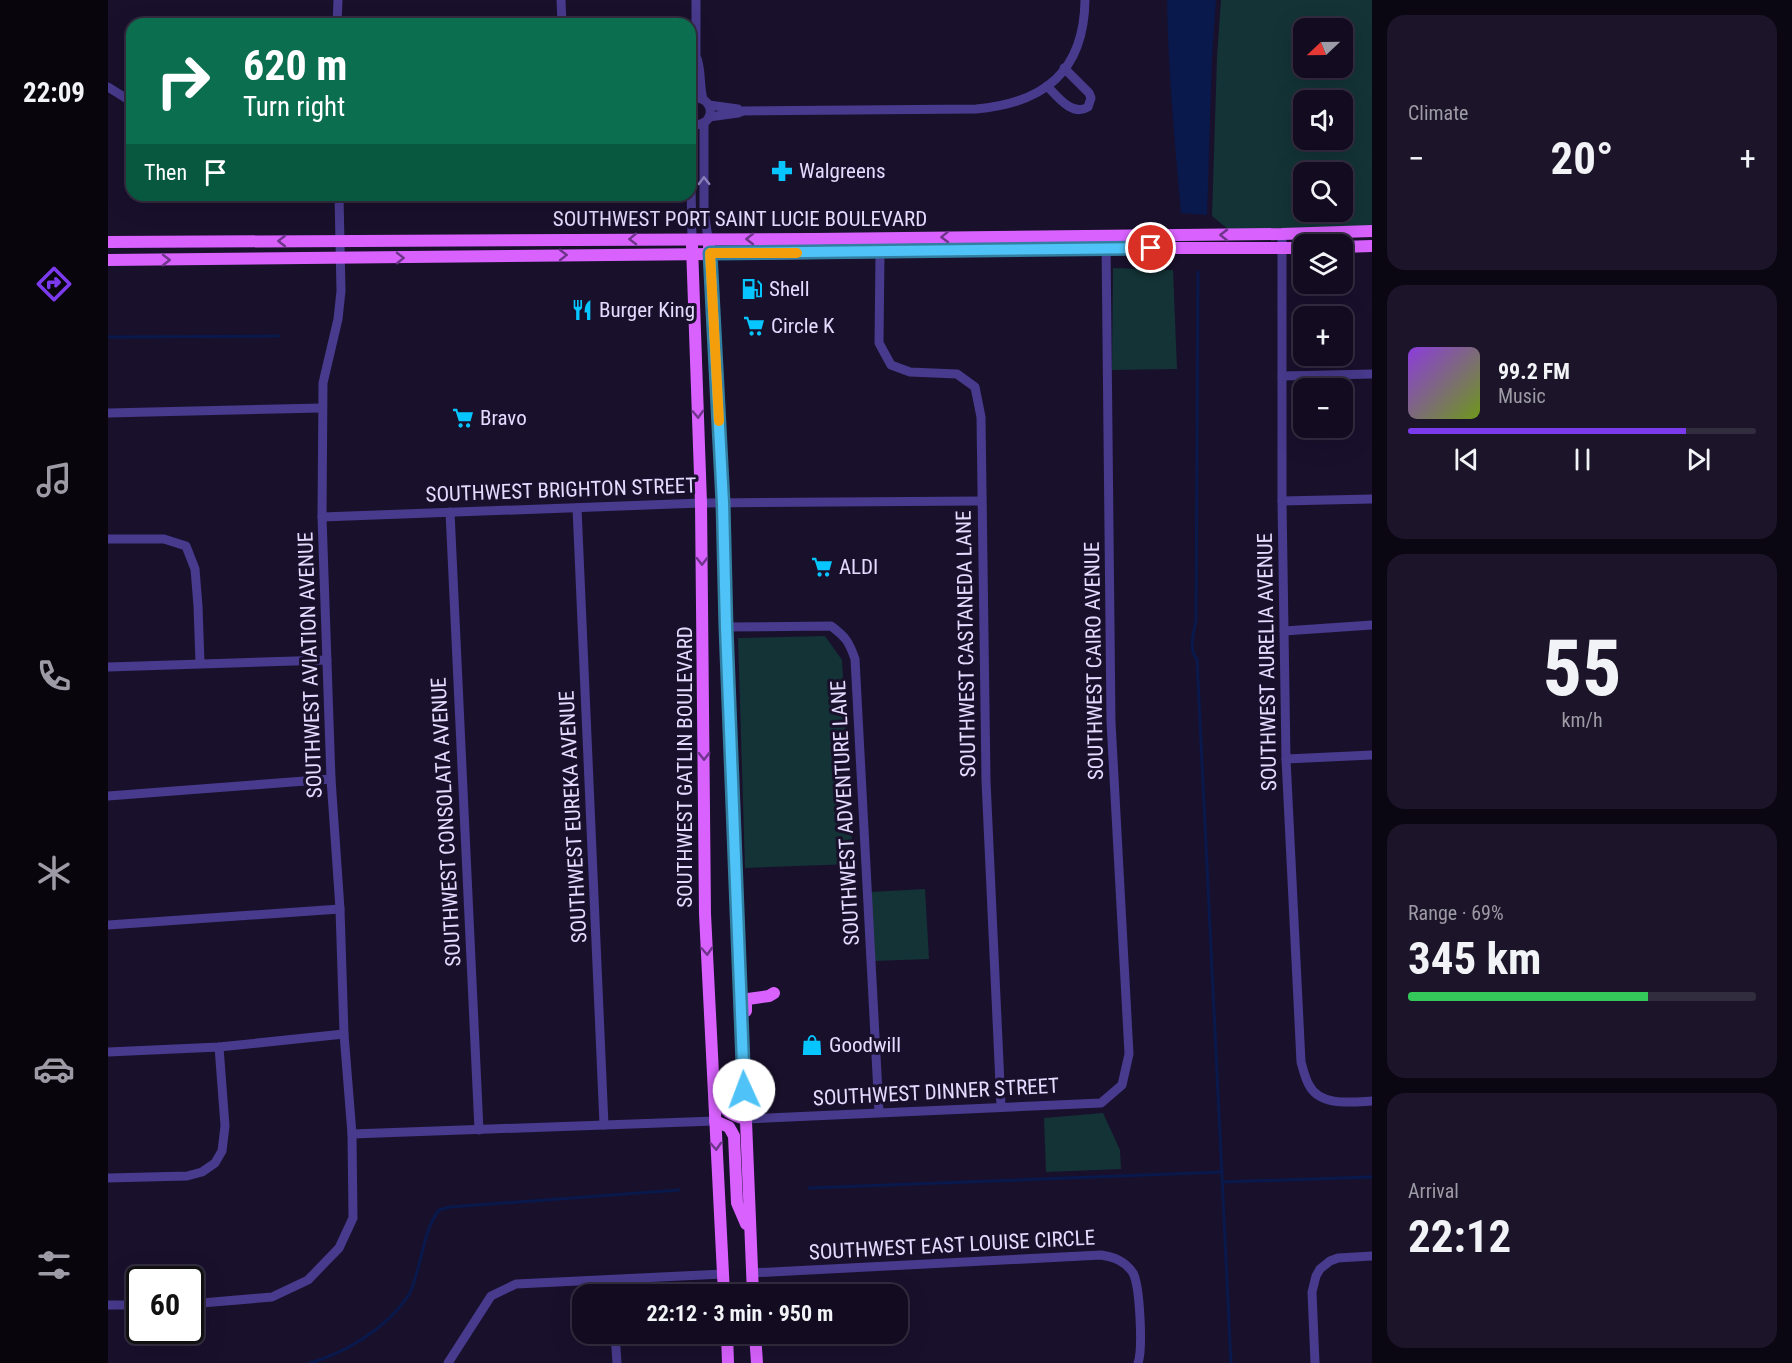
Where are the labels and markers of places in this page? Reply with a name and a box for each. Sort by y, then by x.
pharmacy icon: Walgreens [770,159,794,183]
place label: Walgreens [799,159,886,183]
pin [1125,222,1176,273]
fuel station icon: Shell [740,277,764,301]
place label: Shell [769,277,810,301]
restaurant icon: Burger King [570,298,594,322]
place label: Burger King [599,298,695,322]
supermarket icon: Circle K [742,314,766,338]
place label: Circle K [771,314,835,338]
supermarket icon: Bravo [451,406,475,430]
place label: Bravo [480,406,527,430]
supermarket icon: ALDI [810,555,834,579]
place label: ALDI [839,555,878,579]
shop icon: Goodwill [800,1033,824,1057]
place label: Goodwill [829,1033,901,1057]

